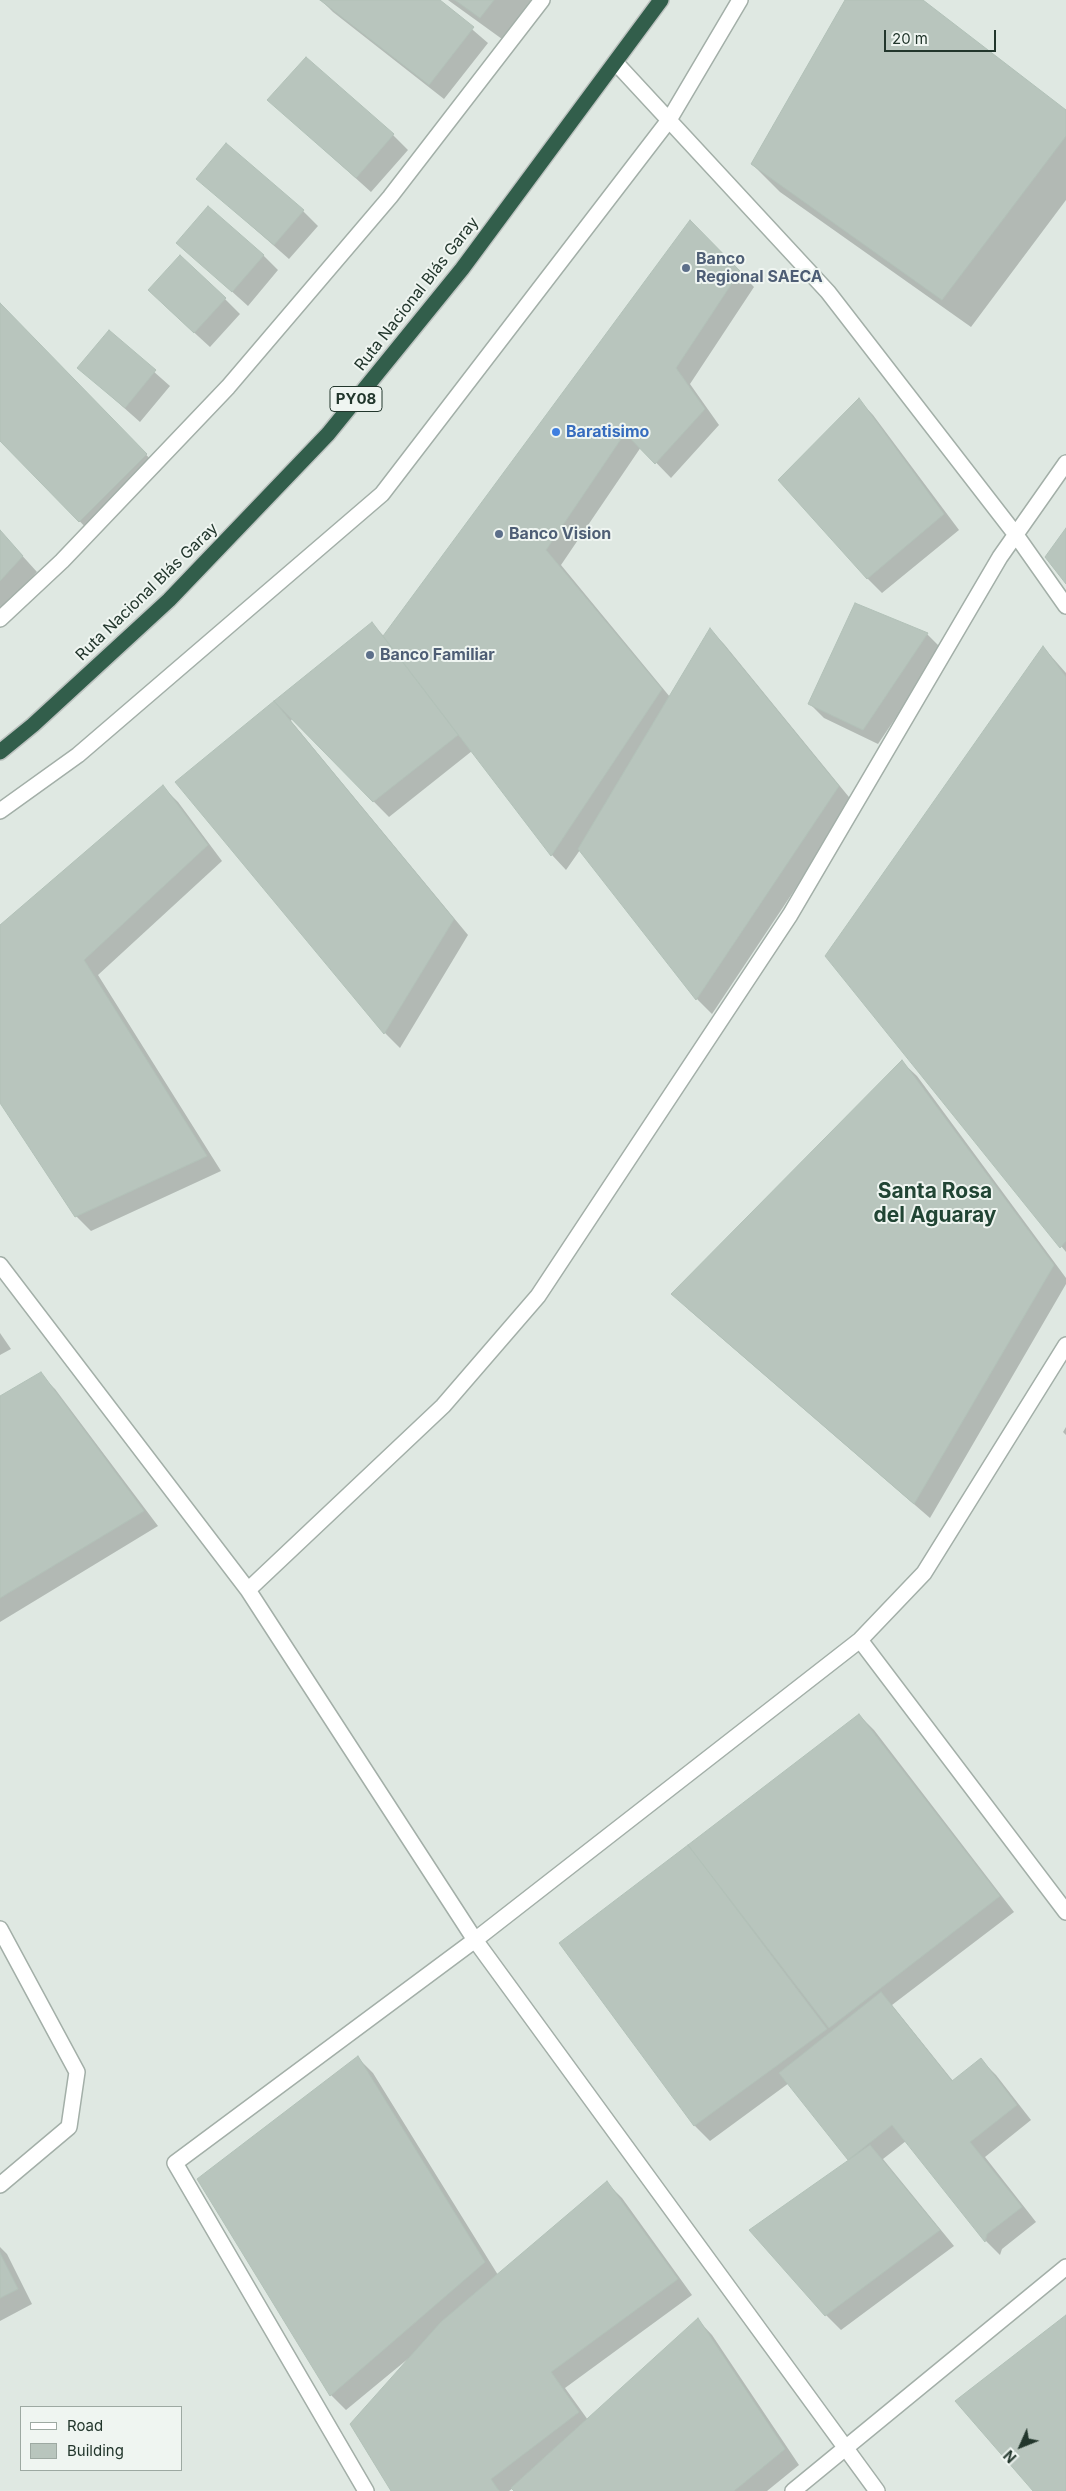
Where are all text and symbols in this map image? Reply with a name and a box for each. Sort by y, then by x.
scale bar [886,20,998,52]
text: 20 m [892,29,928,48]
street label: Ruta Nacional Blás Garay [351,213,483,375]
place label: Banco Regional SAECA [696,249,823,287]
marker: Banco Regional SAECA [680,262,692,274]
road number: PY08 [330,386,382,412]
place label: Baratisimo [566,422,649,442]
marker: Baratisimo [550,426,562,438]
street label: Ruta Nacional Blás Garay [72,519,222,665]
place label: Banco Vision [509,524,611,544]
marker: Banco Vision [493,528,505,540]
place label: Banco Familiar [380,645,495,665]
marker: Banco Familiar [364,649,376,661]
district label: Santa Rosa del Aguaray [874,1179,996,1229]
legend [20,2406,182,2471]
text: Road [67,2416,103,2435]
north arrow [996,2421,1046,2471]
text: Building [67,2441,124,2460]
text: N [1000,2447,1020,2467]

